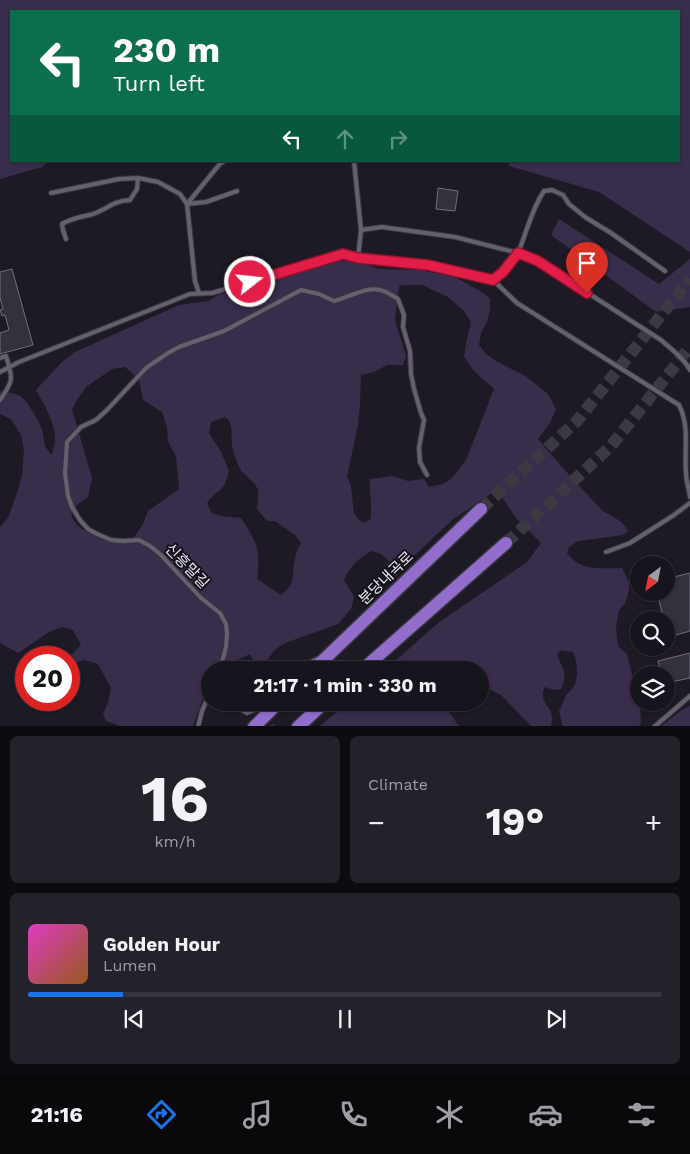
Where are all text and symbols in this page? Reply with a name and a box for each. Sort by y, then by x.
text: 230 m [113,29,220,71]
icon: left [30,30,95,95]
text: Turn left [113,71,205,96]
icon: left [278,125,306,153]
icon: ahead [331,125,359,153]
icon: right [384,125,412,153]
pin [566,242,608,293]
icon: arrive [573,249,601,277]
position arrow [223,255,275,307]
street label: 신흥말길 [161,540,213,592]
street label: 분당내곡로 [355,548,417,608]
north arrow [630,556,675,601]
map controls [630,556,675,711]
button: search [630,611,675,656]
speed limit sign: 20 [15,646,80,711]
button: layers [630,666,675,711]
text: 21:17 · 1 min · 330 m [253,674,437,697]
text: 16 [141,761,209,837]
text: Climate [368,775,428,794]
text: 19° [486,800,544,844]
text: − [368,806,385,839]
text: + [645,806,662,839]
text: km/h [154,832,196,851]
text: Golden Hour [103,933,220,956]
text: Lumen [103,956,157,975]
icon: previous [120,1005,148,1033]
icon: pause [331,1005,359,1033]
icon: next [542,1005,570,1033]
icon: directions [144,1097,179,1132]
icon: music [240,1097,275,1132]
icon: phone [336,1097,371,1132]
icon: climate [432,1097,467,1132]
icon: car [528,1097,563,1132]
icon: filters [624,1097,659,1132]
text: 21:16 [31,1102,83,1127]

